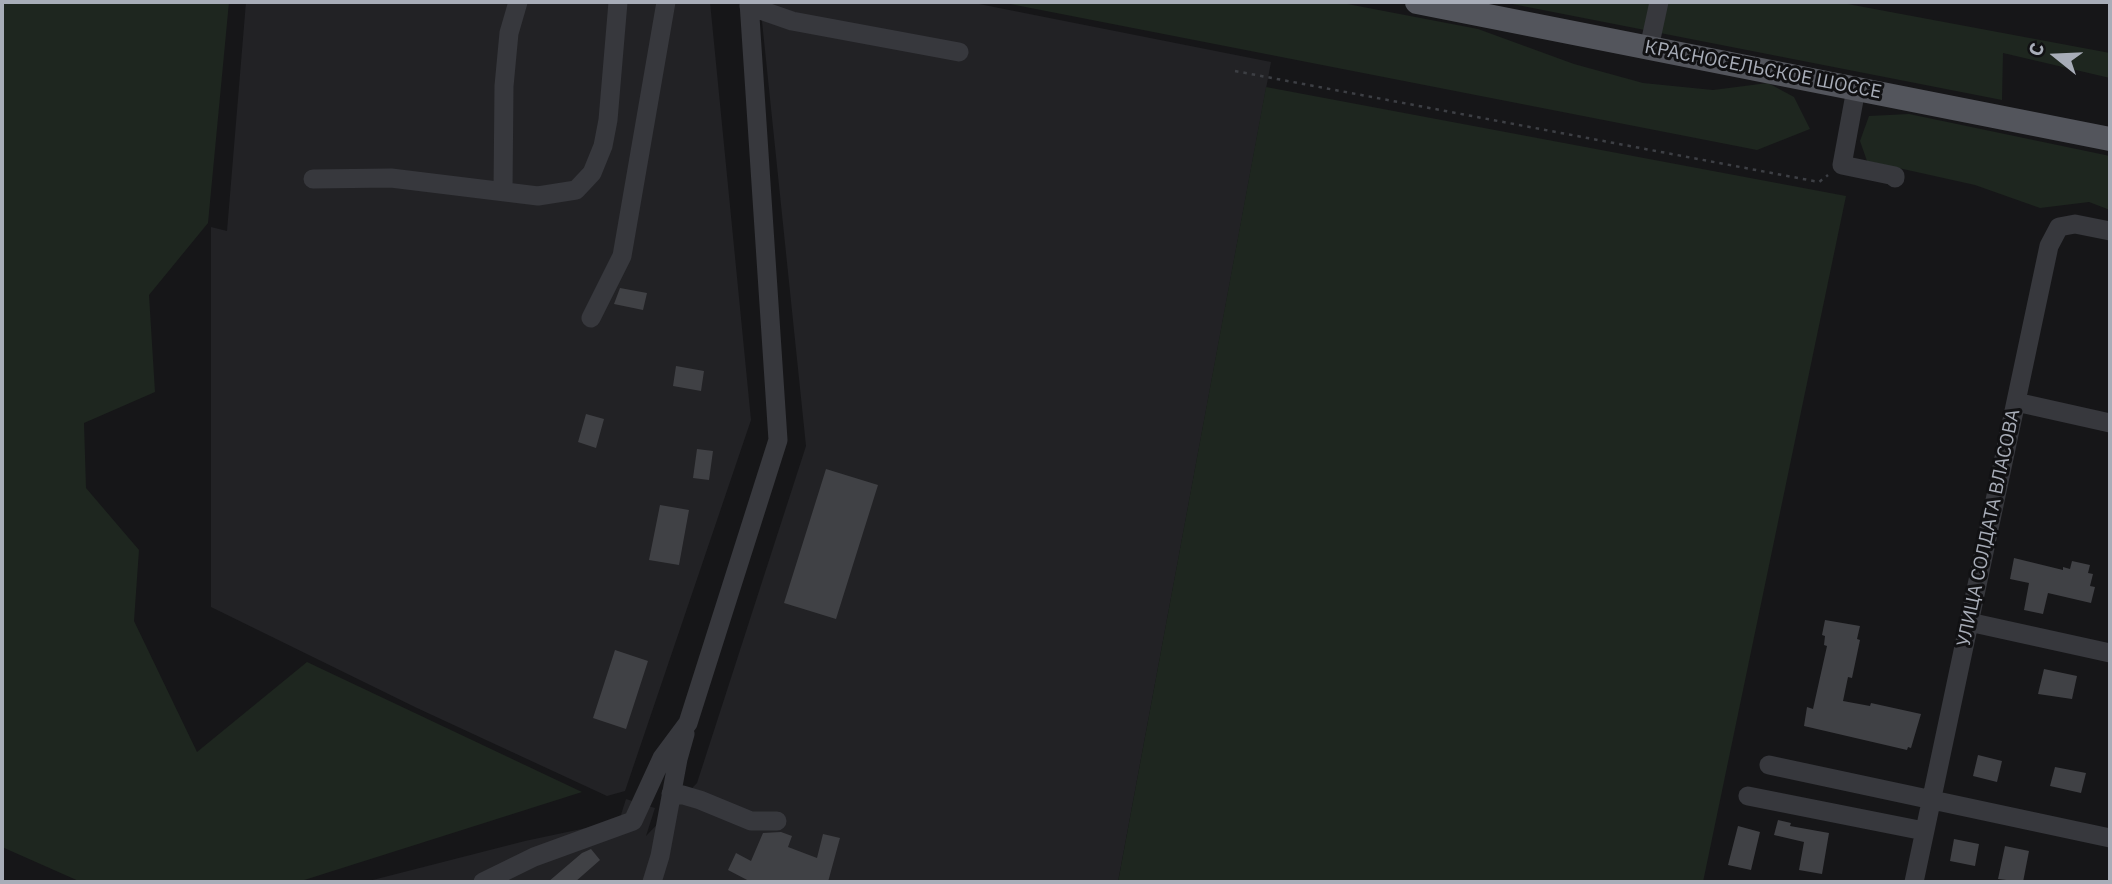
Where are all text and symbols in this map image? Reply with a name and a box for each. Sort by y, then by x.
north arrow [2021,21,2091,91]
street label: КРАСНОСЕЛЬСКОЕ ШОССЕ [1643,36,1883,104]
text: С [2023,40,2049,59]
street label: УЛИЦА СОЛДАТА ВЛАСОВА [1953,407,2025,649]

